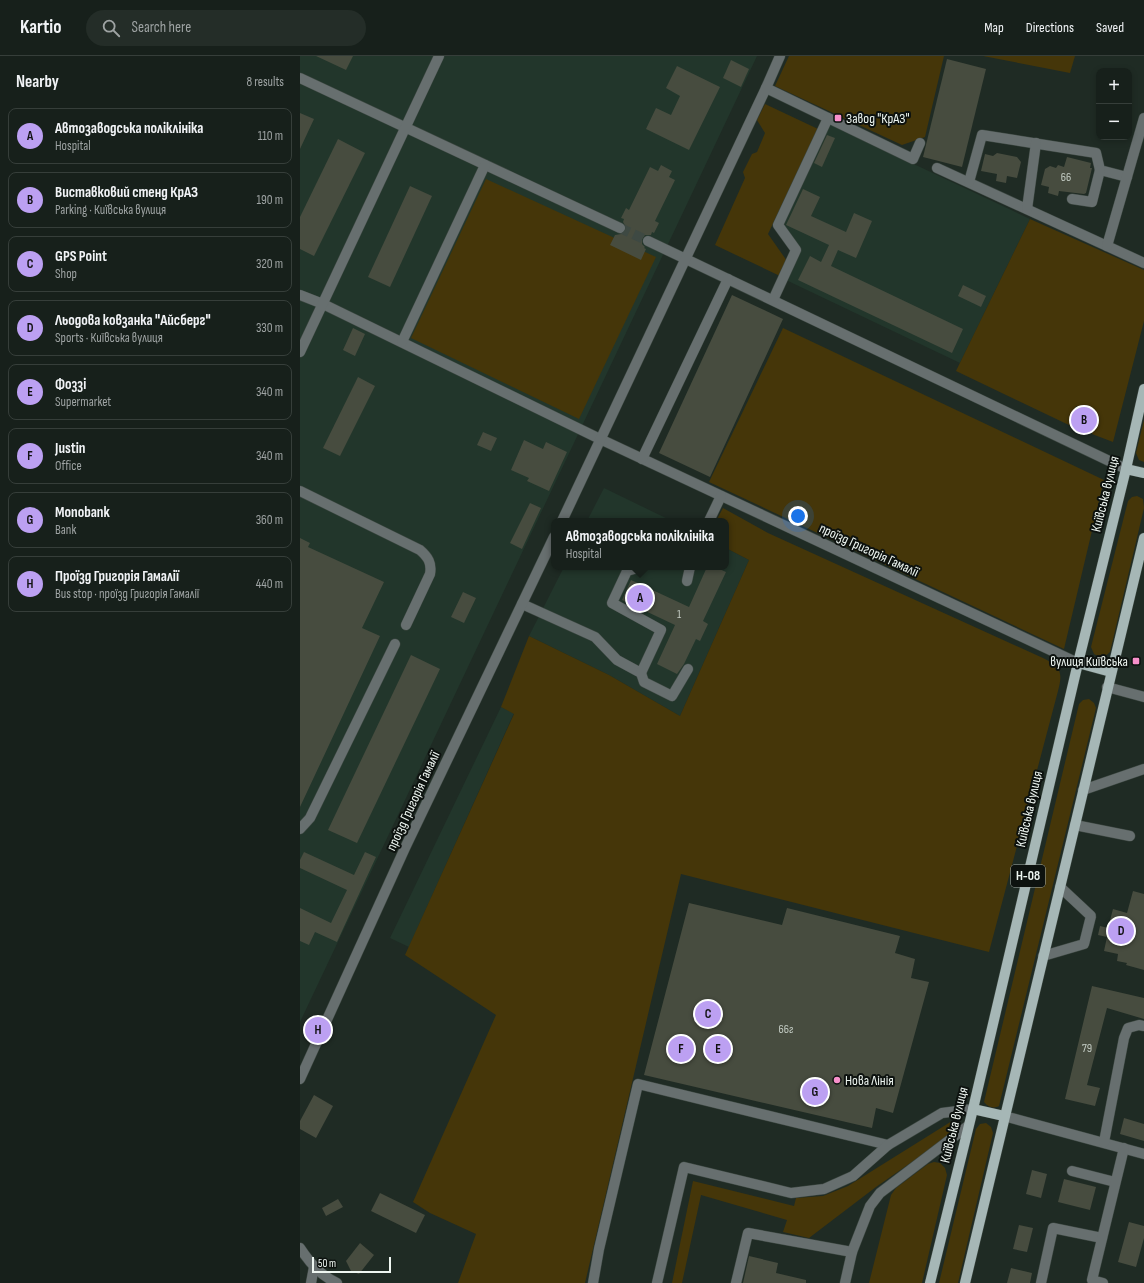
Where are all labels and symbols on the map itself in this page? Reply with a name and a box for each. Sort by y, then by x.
place label: Завод "КрАЗ" [846,110,910,127]
marker: Завод "КрАЗ" [833,113,843,123]
house number: 66 [1061,170,1071,185]
pin: B [1071,405,1097,435]
street label: Київська вулиця [1087,454,1123,534]
your location [788,506,808,526]
street label: проїзд Григорія Гамалії [816,519,922,581]
pin: A [627,583,653,613]
house number: 1 [677,607,682,622]
place label: вулиця Київська [1050,653,1128,670]
marker: вулиця Київська [1131,656,1141,666]
street label: проїзд Григорія Гамалії [382,748,444,854]
street label: Київська вулиця [1012,769,1046,849]
road number: Н-08 [1011,865,1045,887]
pin: D [1108,916,1134,946]
pin: C [695,999,721,1029]
pin: H [305,1015,331,1045]
house number: 66г [779,1022,793,1037]
pin: F [668,1034,694,1064]
pin: E [705,1034,731,1064]
house number: 79 [1082,1041,1092,1056]
place label: Нова Лінія [845,1072,894,1089]
marker: Нова Лінія [832,1075,842,1085]
pin: G [802,1077,828,1107]
street label: Київська вулиця [936,1085,972,1165]
scale bar [312,1255,391,1274]

